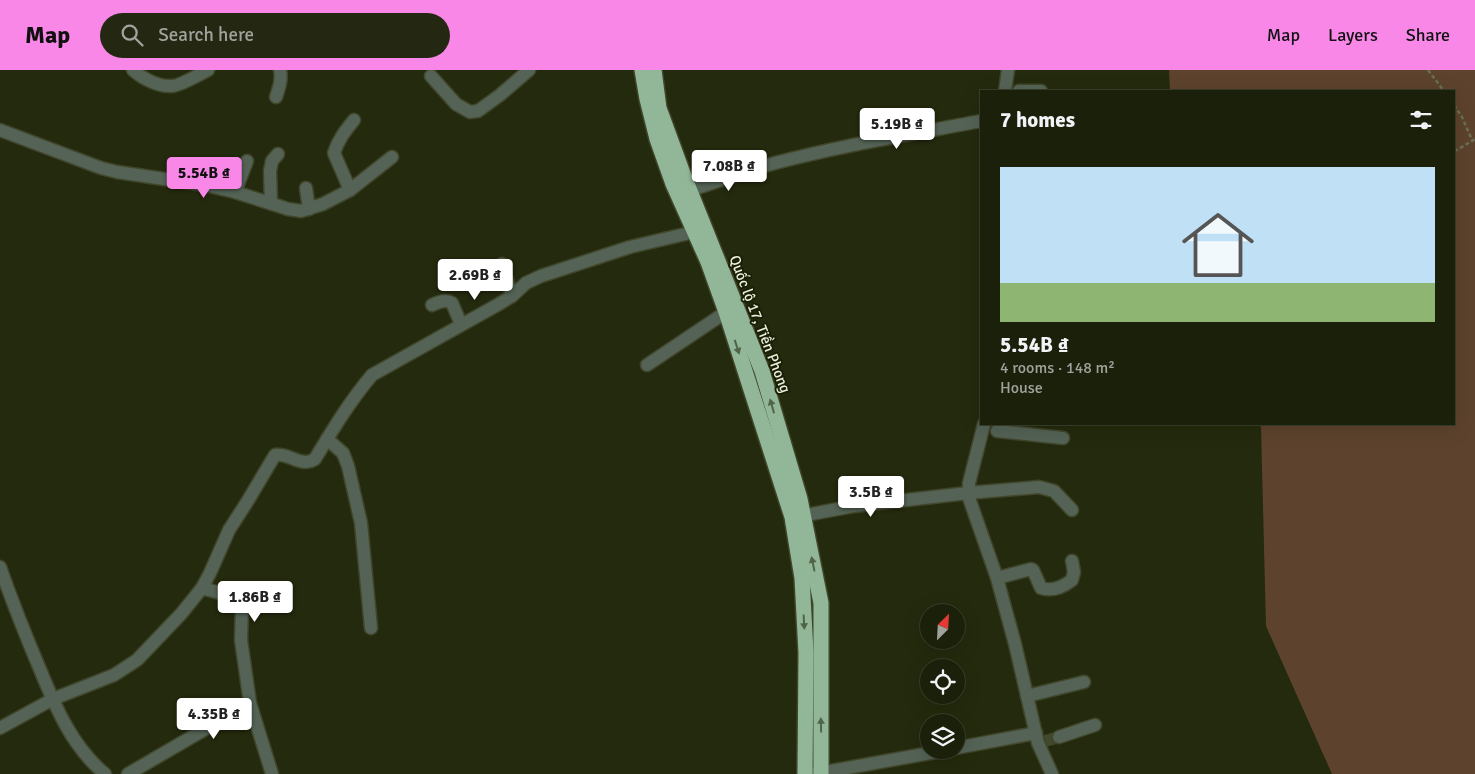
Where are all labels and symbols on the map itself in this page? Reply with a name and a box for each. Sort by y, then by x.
pin: 5.19B ₫ [851,108,943,150]
pin: 7.08B ₫ [683,150,775,192]
pin: 5.54B ₫ [158,156,250,199]
street label: Quốc lộ 17, Tiền Phong [725,253,795,395]
pin: 2.69B ₫ [429,258,521,301]
one-way arrow [733,340,741,355]
one-way arrow [768,399,776,414]
pin: 3.5B ₫ [830,476,912,518]
one-way arrow [809,556,817,571]
pin: 1.86B ₫ [209,580,301,623]
north arrow [920,604,965,649]
one-way arrow [801,615,809,631]
pin: 4.35B ₫ [168,698,260,740]
one-way arrow [816,717,824,733]

